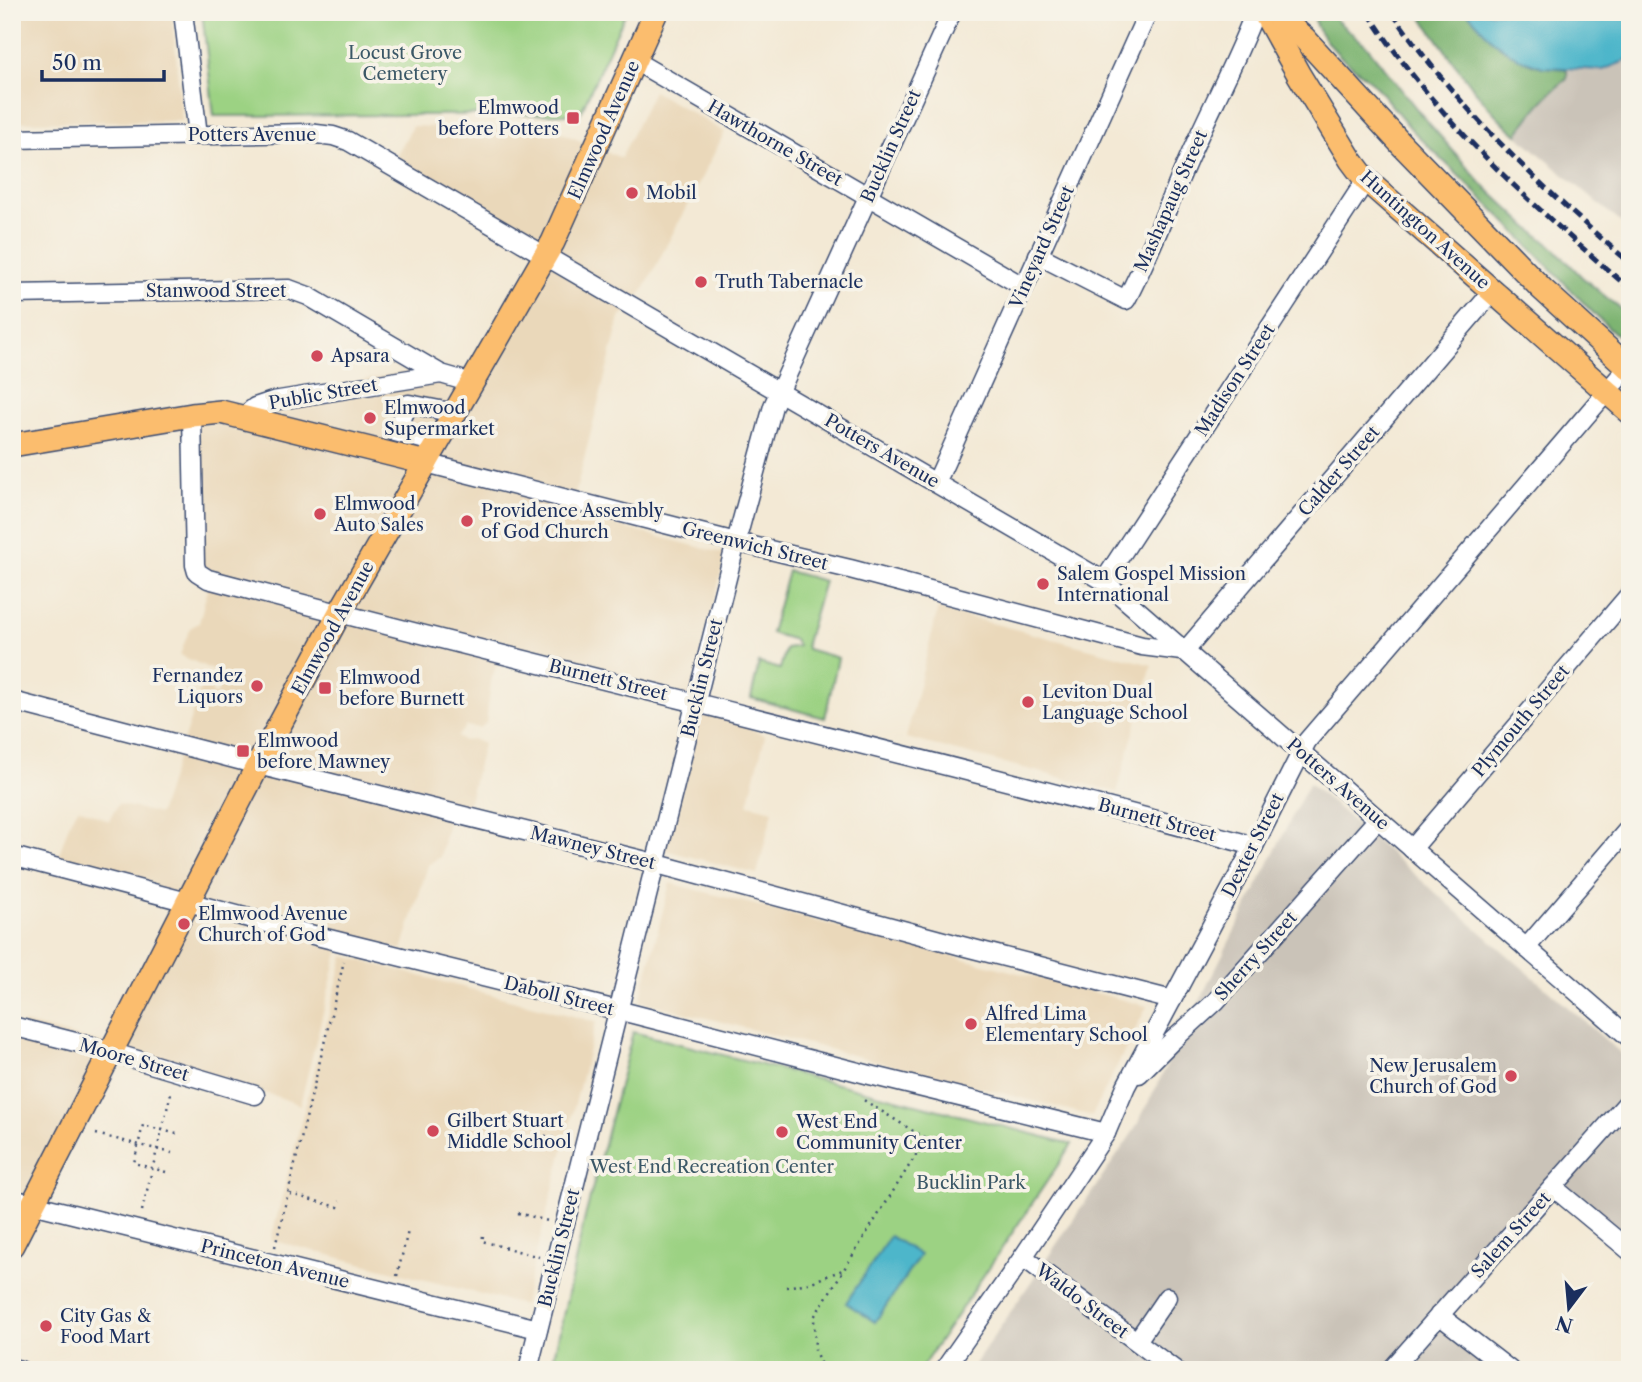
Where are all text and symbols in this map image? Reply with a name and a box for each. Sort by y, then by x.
scale bar [42,38,164,82]
park label: Locust Grove Cemetery [348,42,462,85]
text: 50 m [52,50,102,75]
street label: Elmwood Avenue [564,57,644,203]
street label: Bucklin Street [856,85,926,206]
street label: Hawthorne Street [703,95,847,191]
place label: Elmwood before Potters [438,97,559,140]
marker: Elmwood before Potters [565,110,581,126]
street label: Potters Avenue [188,124,316,146]
street label: Mashapaug Street [1130,126,1212,275]
street label: Huntington Avenue [1356,166,1494,294]
street label: Vineyard Street [1005,181,1079,313]
place label: Mobil [646,182,696,204]
marker: Mobil [624,185,640,201]
place label: Truth Tabernacle [715,271,863,293]
marker: Truth Tabernacle [693,274,709,290]
street label: Stanwood Street [146,280,287,302]
street label: Madison Street [1190,319,1280,440]
place label: Apsara [330,345,390,367]
marker: Apsara [309,348,325,364]
street label: Public Street [267,374,380,414]
place label: Elmwood Supermarket [384,397,495,440]
street label: Potters Avenue [821,409,943,493]
marker: Elmwood Supermarket [362,410,378,426]
street label: Calder Street [1294,421,1385,521]
place label: Elmwood Auto Sales [333,493,424,536]
place label: Providence Assembly of God Church [481,500,665,543]
marker: Elmwood Auto Sales [312,506,328,522]
marker: Providence Assembly of God Church [459,513,475,529]
street label: Greenwich Street [680,517,831,575]
street label: Elmwood Avenue [287,557,379,699]
place label: Salem Gospel Mission International [1057,563,1246,606]
marker: Salem Gospel Mission International [1035,576,1051,592]
street label: Bucklin Street [677,616,728,740]
street label: Burnett Street [547,655,670,705]
street label: Plymouth Street [1468,660,1575,781]
place label: Fernandez Liquors [152,665,243,708]
place label: Elmwood before Burnett [339,667,465,710]
marker: Fernandez Liquors [249,678,265,694]
marker: Elmwood before Burnett [317,680,333,696]
place label: Leviton Dual Language School [1042,681,1188,724]
marker: Leviton Dual Language School [1020,694,1036,710]
place label: Elmwood before Mawney [257,730,391,773]
street label: Potters Avenue [1282,733,1394,835]
marker: Elmwood before Mawney [235,743,251,759]
street label: Dexter Street [1217,789,1289,901]
street label: Burnett Street [1096,794,1219,846]
street label: Mawney Street [528,822,658,874]
place label: Elmwood Avenue Church of God [198,903,348,946]
street label: Sherry Street [1210,906,1302,1005]
marker: Elmwood Avenue Church of God [176,916,192,932]
street label: Daboll Street [502,972,617,1020]
place label: Alfred Lima Elementary School [984,1003,1148,1046]
marker: Alfred Lima Elementary School [963,1016,979,1032]
street label: Moore Street [77,1034,192,1086]
place label: New Jerusalem Church of God [1369,1055,1497,1098]
marker: New Jerusalem Church of God [1503,1068,1519,1084]
place label: Gilbert Stuart Middle School [447,1110,572,1153]
place label: West End Community Center [795,1111,963,1154]
marker: Gilbert Stuart Middle School [425,1123,441,1139]
marker: West End Community Center [774,1124,790,1140]
park label: West End Recreation Center [589,1156,835,1178]
park label: Bucklin Park [916,1172,1027,1194]
street label: Bucklin Street [534,1186,585,1310]
street label: Salem Street [1467,1187,1556,1283]
street label: Princeton Avenue [198,1235,352,1293]
street label: Waldo Street [1030,1258,1133,1343]
north arrow [1534,1274,1604,1344]
place label: City Gas & Food Mart [60,1305,152,1348]
text: N [1553,1311,1576,1337]
marker: City Gas & Food Mart [38,1318,54,1334]

